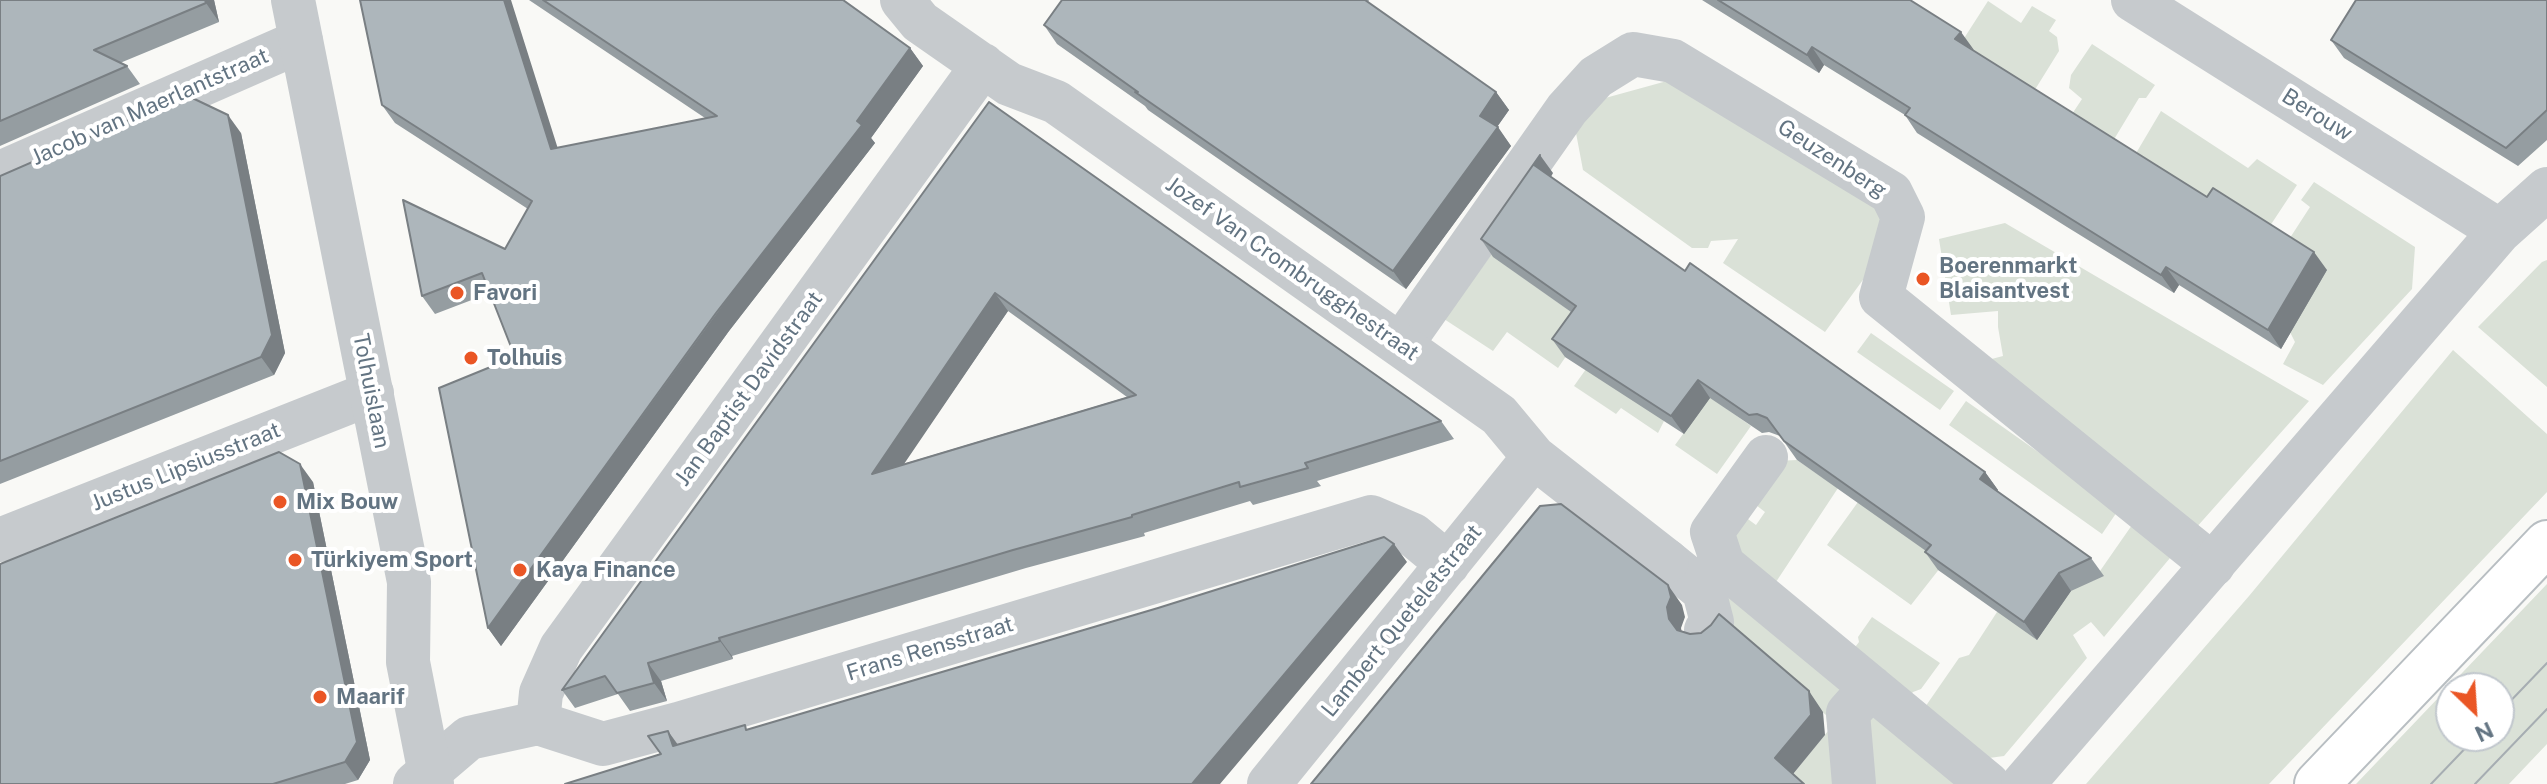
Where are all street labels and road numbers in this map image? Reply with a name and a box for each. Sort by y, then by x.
street label: Jacob van Maerlantstraat [27,43,273,171]
street label: Berouw [2277,83,2357,147]
street label: Geuzenberg [1773,114,1891,204]
street label: Jozef Van Crombrugghestraat [1160,171,1424,367]
street label: Jan Baptist Davidstraat [670,287,828,491]
street label: Tolhuislaan [347,331,395,451]
street label: Justus Lipsiusstraat [88,417,284,517]
street label: Lambert Queteletstraat [1316,520,1488,722]
street label: Frans Rensstraat [843,611,1017,687]

